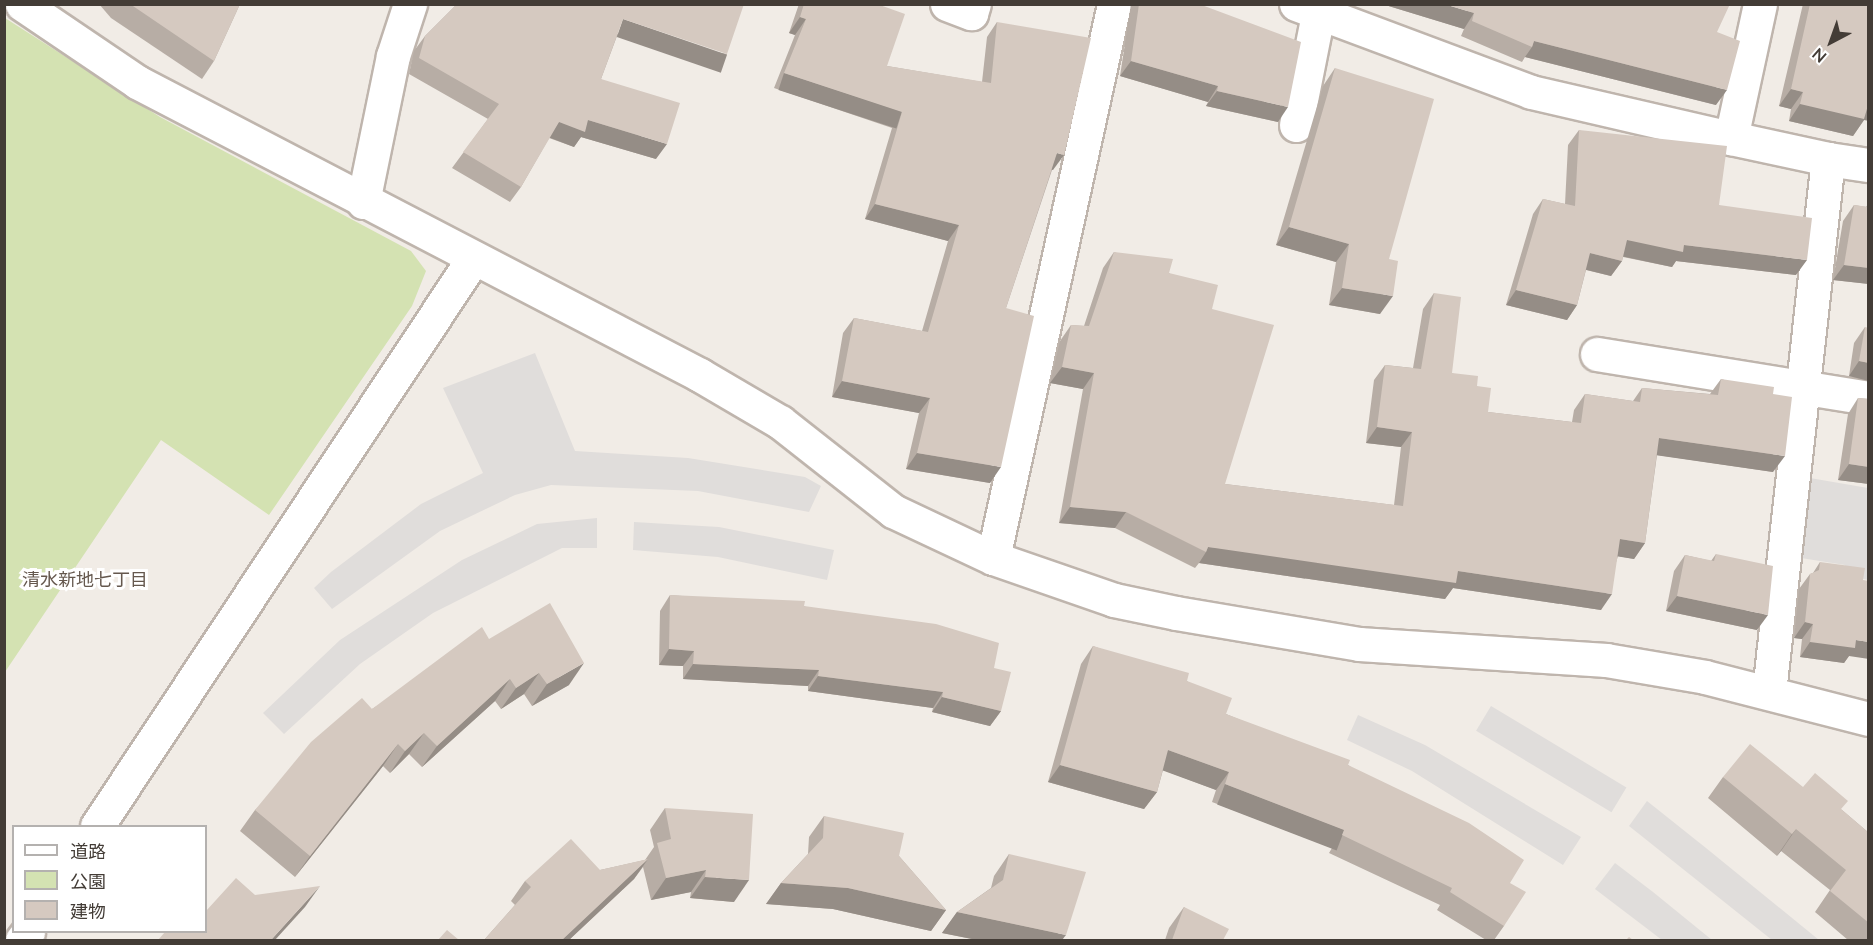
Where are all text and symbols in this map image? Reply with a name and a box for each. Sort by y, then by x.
north arrow [1801,12,1861,72]
text: N [1808,45,1830,67]
district label: 清水新地七丁目 [22,568,148,590]
legend [12,825,207,933]
text: 道路 [70,840,106,862]
text: 公園 [70,870,106,892]
text: 建物 [70,900,106,922]

